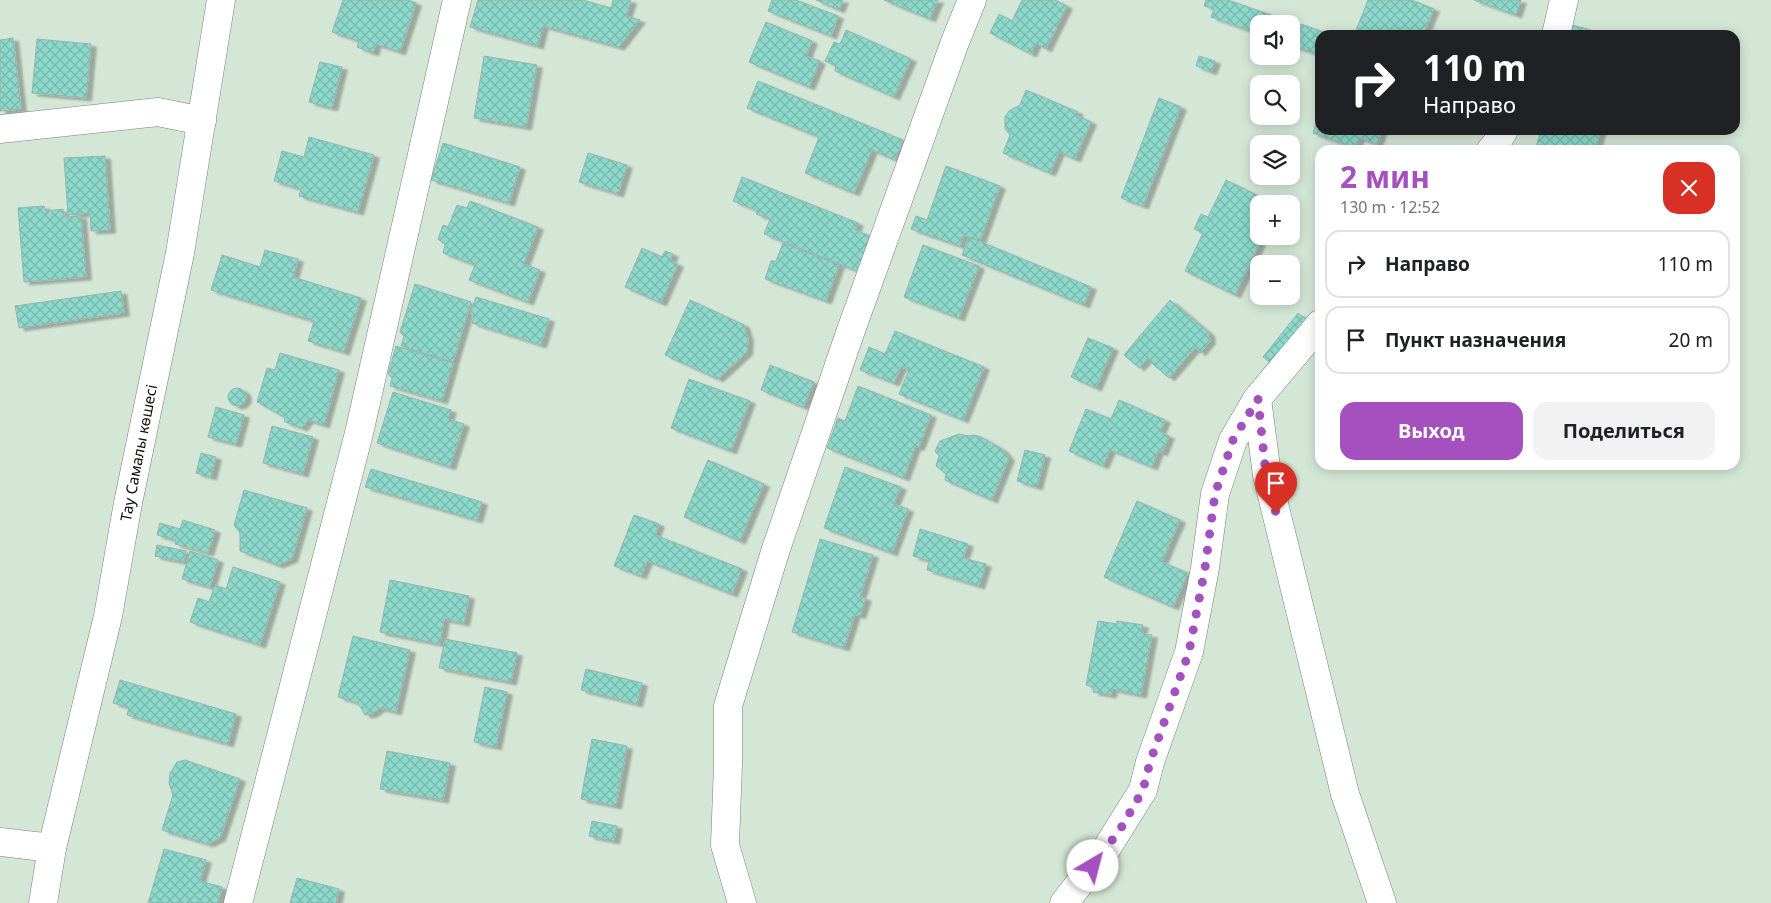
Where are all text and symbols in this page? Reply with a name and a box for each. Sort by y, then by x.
map controls [1250,15,1300,305]
button: sound [1250,15,1300,65]
text: 110 m [1423,44,1526,91]
icon: right [1340,50,1405,115]
button: search [1250,75,1300,125]
text: Направо [1423,89,1516,119]
button: layers [1250,135,1300,185]
text: 2 мин [1340,156,1430,197]
button: close [1663,162,1715,214]
button: + [1250,195,1300,245]
text: 130 m · 12:52 [1340,196,1440,218]
icon: right [1342,250,1370,278]
text: Направо [1385,251,1470,277]
text: 110 m [1658,251,1713,277]
button: − [1250,255,1300,305]
icon: arrive [1342,326,1370,354]
text: Пункт назначения [1385,327,1566,353]
text: 20 m [1669,327,1713,353]
street label: Тау Самалы көшесі [115,383,161,523]
button: Выход [1340,402,1523,460]
button: Поделиться [1533,402,1715,460]
pin [1255,462,1297,513]
icon: arrive [1262,469,1290,497]
position arrow [1066,839,1118,891]

